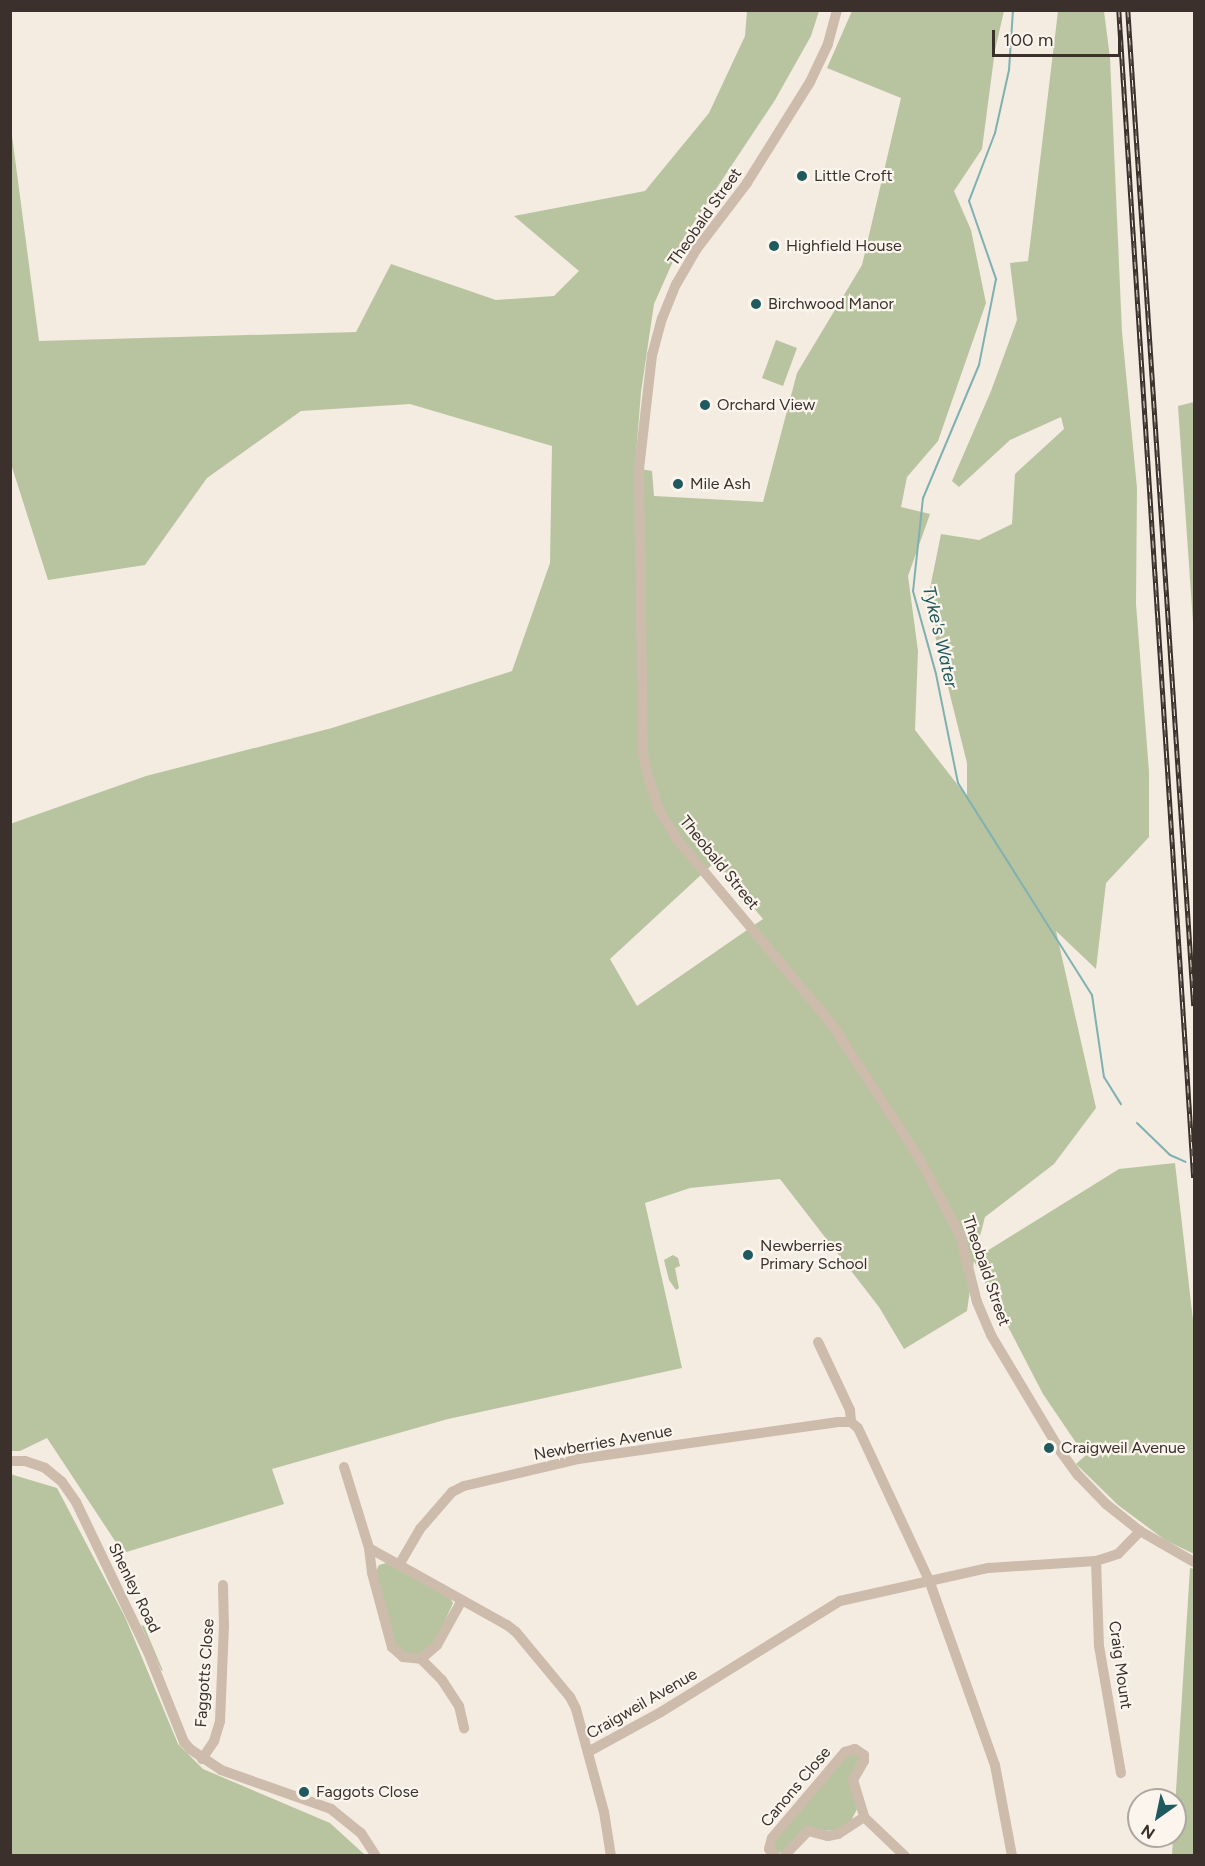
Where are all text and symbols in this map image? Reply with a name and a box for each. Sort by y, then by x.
scale bar [995,18,1124,56]
text: 100 m [1003,29,1053,51]
street label: Theobald Street [664,164,746,270]
place label: Little Croft [814,166,893,186]
marker: Little Croft [795,169,809,183]
place label: Highfield House [786,236,902,256]
marker: Highfield House [767,239,781,253]
place label: Birchwood Manor [768,294,894,314]
marker: Birchwood Manor [749,297,763,311]
place label: Orchard View [717,395,815,415]
marker: Orchard View [698,398,712,412]
place label: Mile Ash [690,474,751,494]
marker: Mile Ash [671,477,685,491]
water label: Tyke's Water [918,584,962,690]
street label: Theobald Street [675,812,763,914]
street label: Theobald Street [958,1214,1014,1328]
place label: Newberries Primary School [760,1236,867,1274]
marker: Newberries Primary School [741,1248,755,1262]
street label: Newberries Avenue [532,1421,674,1465]
place label: Craigweil Avenue [1061,1438,1186,1458]
marker: Craigweil Avenue [1042,1441,1056,1455]
street label: Shenley Road [104,1540,164,1636]
street label: Faggotts Close [192,1618,218,1728]
street label: Craig Mount [1104,1620,1136,1710]
street label: Craigweil Avenue [583,1665,701,1743]
street label: Canons Close [757,1743,835,1831]
place label: Faggots Close [316,1782,419,1802]
marker: Faggots Close [297,1785,311,1799]
north arrow [1127,1788,1187,1848]
text: N [1138,1821,1158,1843]

